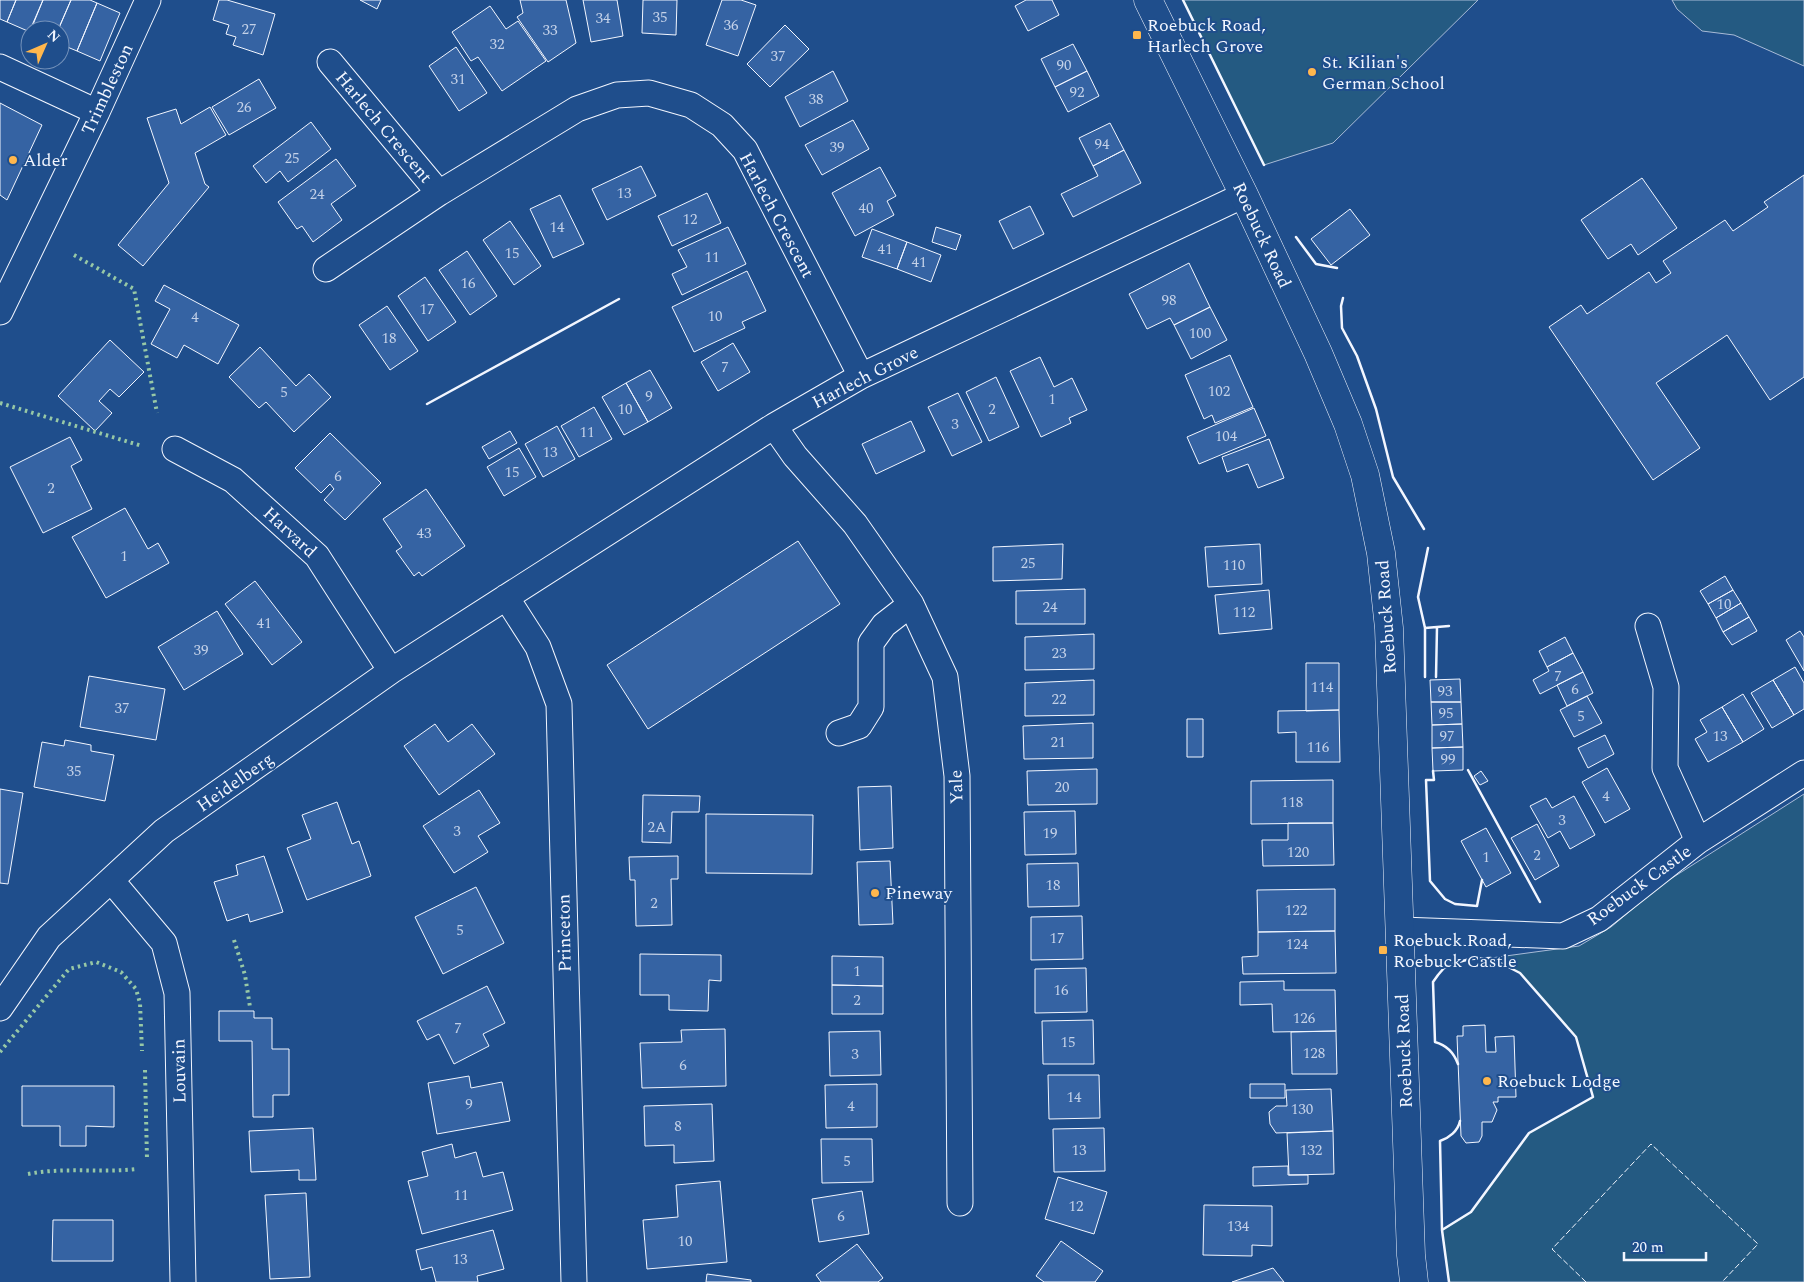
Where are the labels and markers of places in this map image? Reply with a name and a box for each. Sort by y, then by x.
place label: Roebuck Road, Harlech Grove [1147,12,1266,60]
marker: Roebuck Road, Harlech Grove [1131,29,1143,41]
place label: St. Kilian's German School [1322,49,1445,97]
marker: St. Kilian's German School [1306,66,1318,78]
place label: Alder [23,147,68,174]
marker: Alder [7,154,19,166]
place label: Pineway [885,880,954,907]
marker: Pineway [869,887,881,899]
place label: Roebuck Road, Roebuck Castle [1393,927,1517,975]
marker: Roebuck Road, Roebuck Castle [1377,944,1389,956]
place label: Roebuck Lodge [1497,1068,1620,1095]
marker: Roebuck Lodge [1481,1075,1493,1087]

